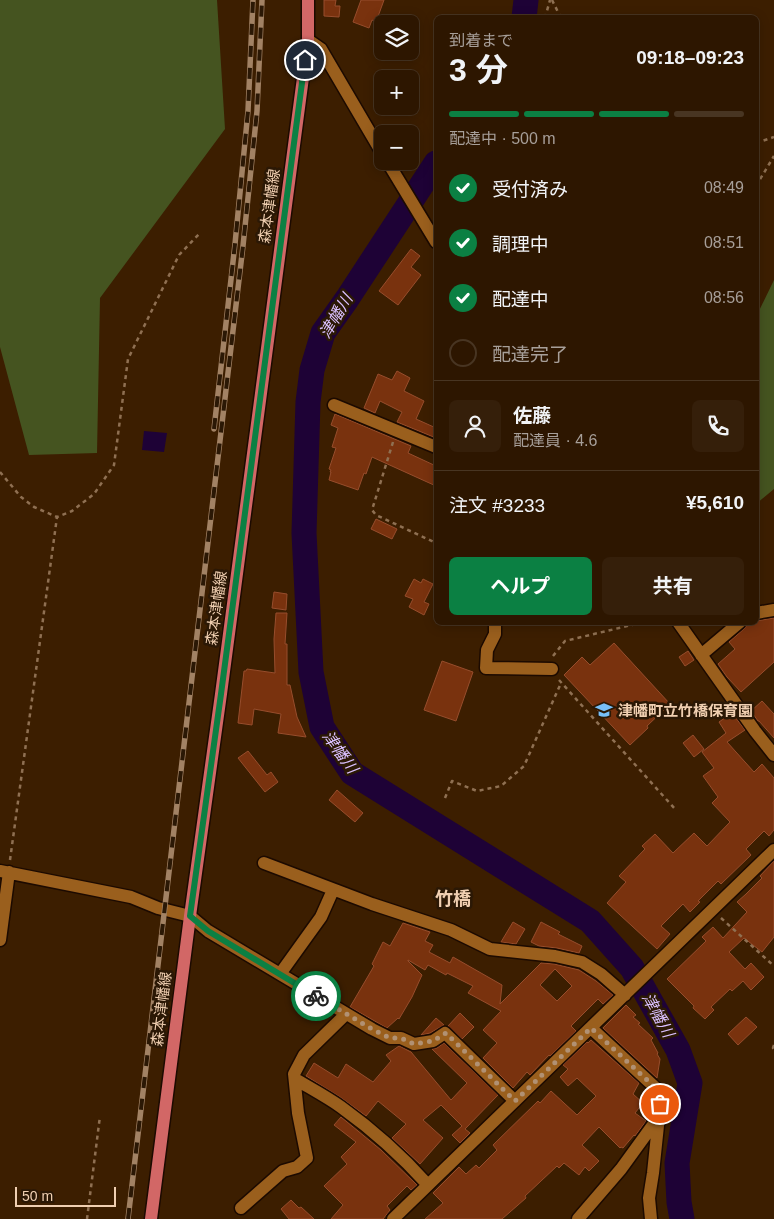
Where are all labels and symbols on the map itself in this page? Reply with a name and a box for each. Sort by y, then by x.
pin [284,39,326,81]
street label: 森本津幡線 [255,168,283,244]
water label: 津幡川 [316,289,357,341]
street label: 森本津幡線 [202,570,230,646]
school or university icon: 津幡町立竹橋保育園 [594,700,614,720]
place label: 津幡町立竹橋保育園 [618,702,753,719]
water label: 津幡川 [319,728,362,778]
district label: 竹橋 [435,889,471,909]
street label: 森本津幡線 [148,971,174,1047]
courier [291,971,341,1021]
water label: 津幡川 [639,990,678,1042]
pin [639,1083,681,1125]
scale bar [15,1184,116,1207]

